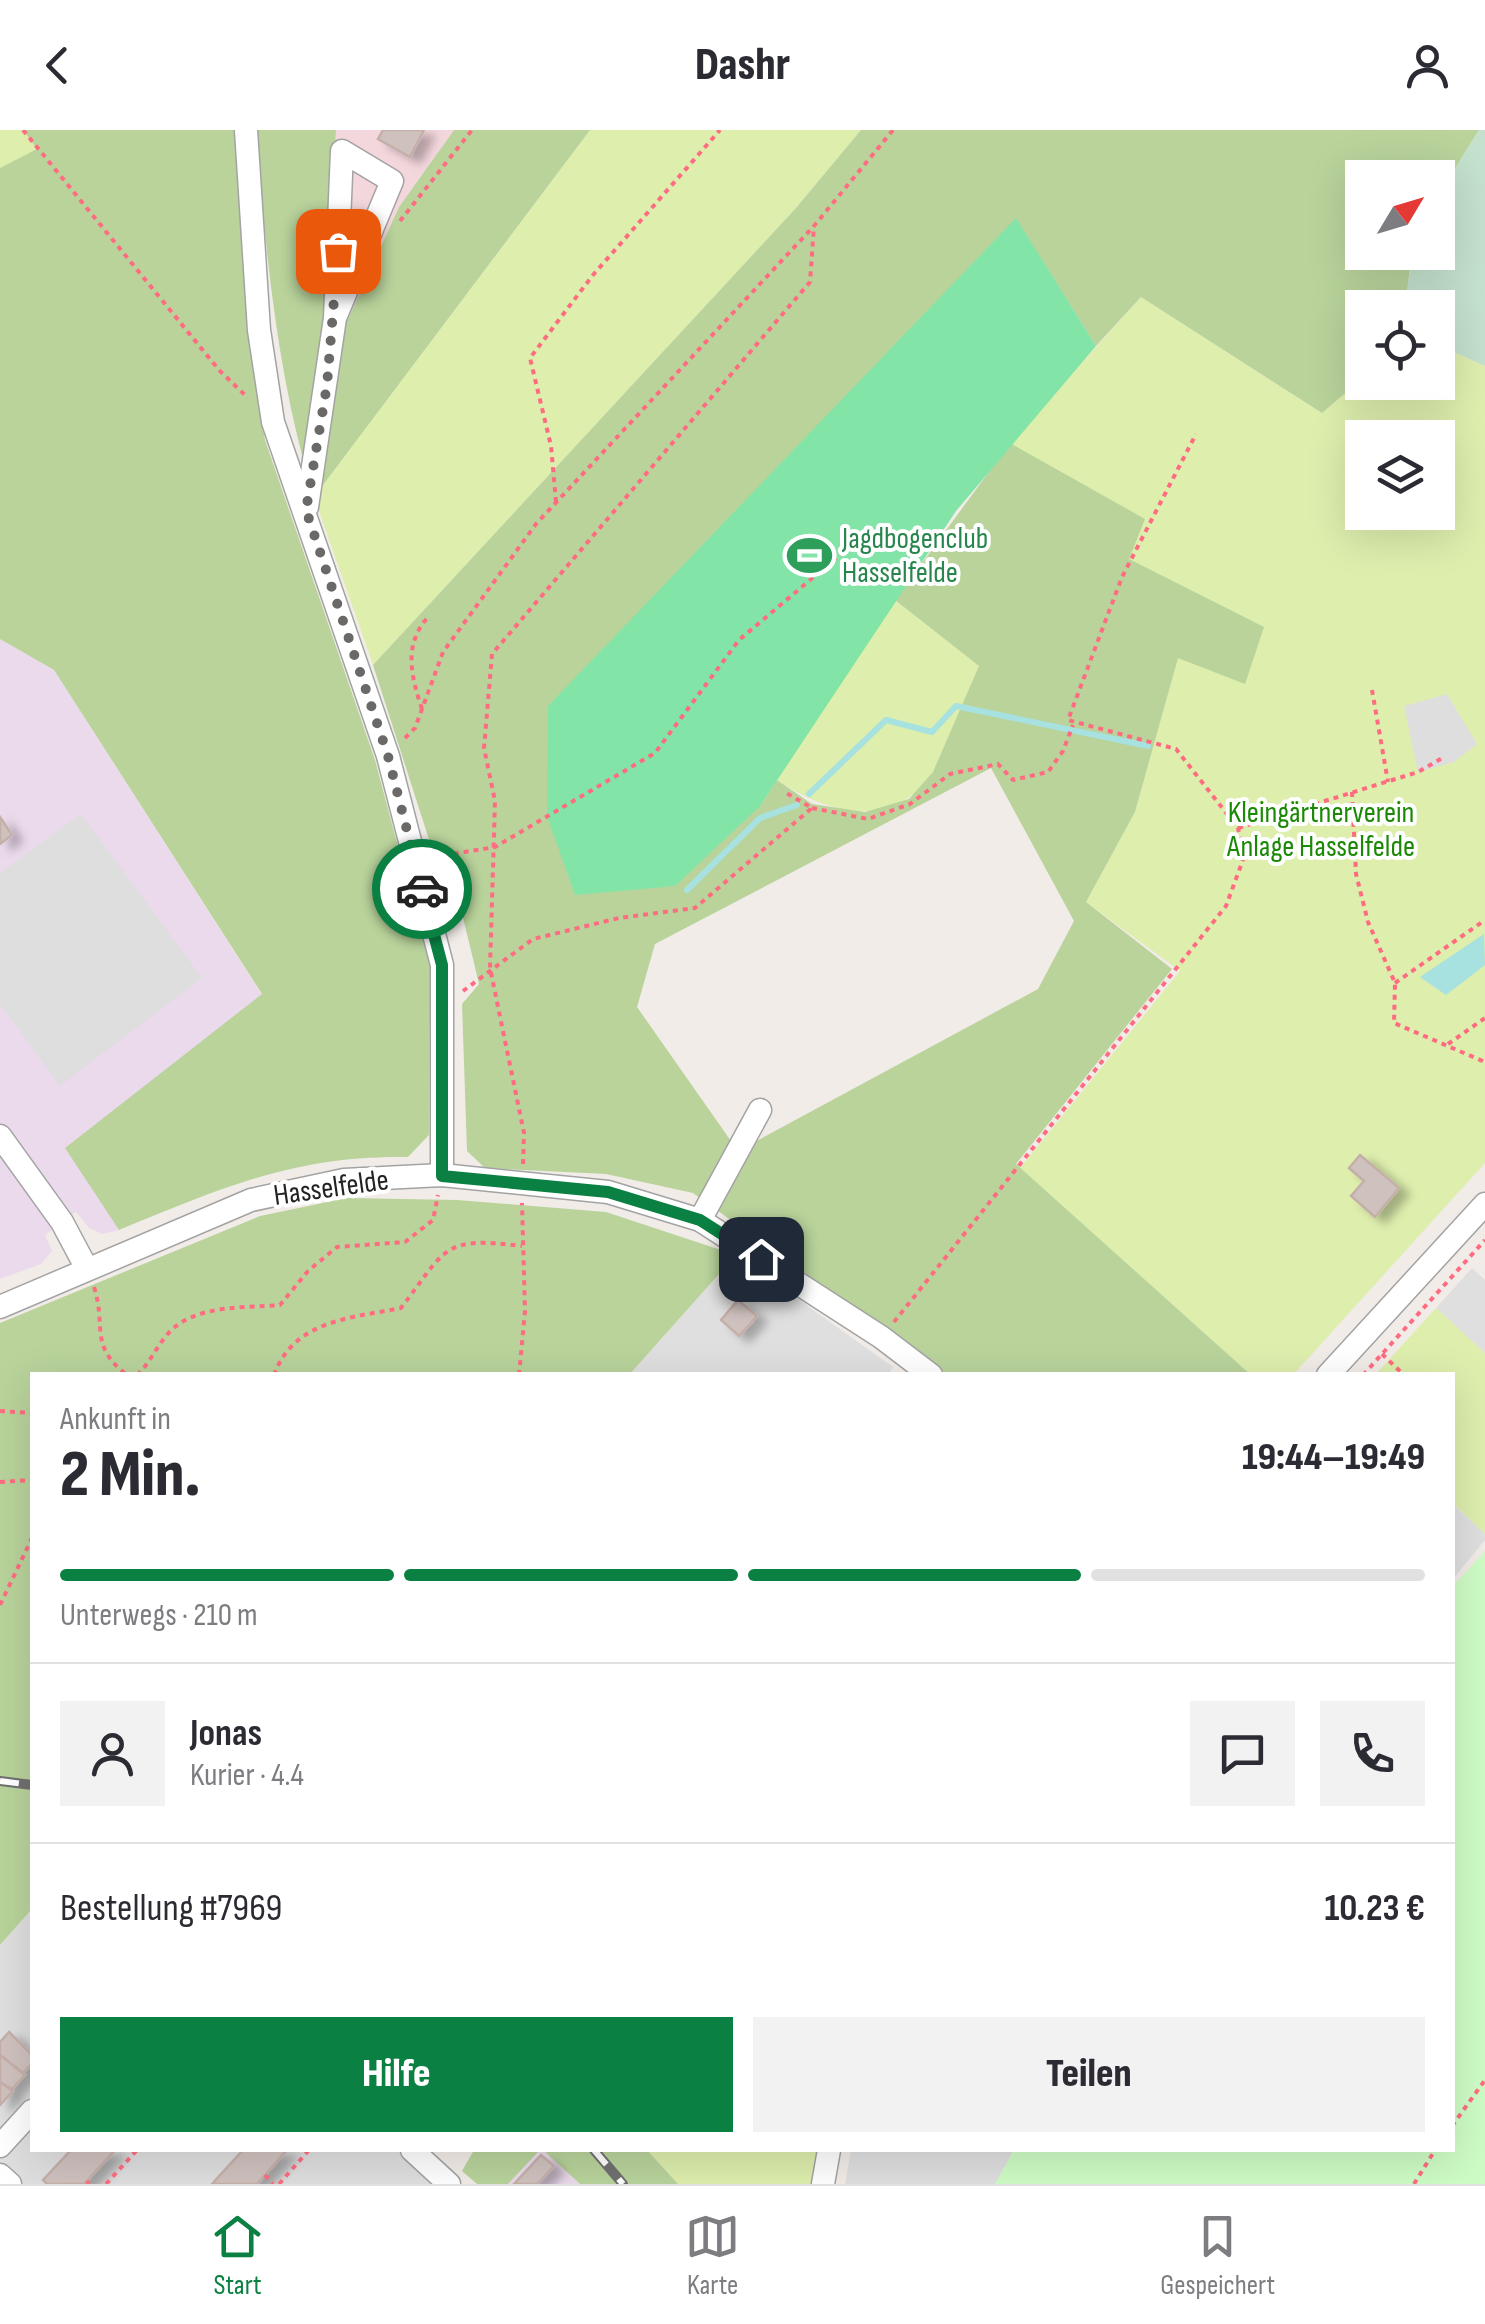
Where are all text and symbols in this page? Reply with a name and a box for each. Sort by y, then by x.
icon: back [30,38,85,93]
text: Dashr [695,38,790,93]
icon: person [1400,38,1455,93]
north arrow [1345,160,1455,270]
map controls [1345,160,1455,530]
pin [296,209,381,294]
icon: bag [311,224,366,279]
button: locate [1345,290,1455,400]
button: layers [1345,420,1455,530]
place label: Jagdbogenclub Hasselfelde [841,521,988,591]
sports icon: Jagdbogenclub Hasselfelde [785,532,833,580]
park label: Kleingärtnerverein Anlage Hasselfelde [1226,795,1415,865]
courier [372,839,472,939]
icon: car [395,862,450,917]
street label: Hasselfelde [271,1162,391,1214]
pin [719,1217,804,1302]
icon: home [734,1232,789,1287]
text: Ankunft in [60,1400,171,1439]
text: 19:44–19:49 [1242,1435,1425,1480]
text: 2 Min. [60,1437,200,1515]
text: Unterwegs · 210 m [60,1596,258,1635]
button: person [60,1701,165,1806]
button: chat [1190,1701,1295,1806]
button: phone [1320,1701,1425,1806]
text: Jonas [190,1711,262,1756]
text: Kurier · 4.4 [190,1756,304,1795]
text: Bestellung #7969 [60,1886,282,1931]
text: 10.23 € [1324,1886,1425,1931]
button: Hilfe [60,2017,733,2132]
button: Teilen [753,2017,1425,2132]
tab: Start [210,2209,265,2302]
tab: Karte [685,2209,740,2302]
tab: Gespeichert [1160,2209,1275,2302]

